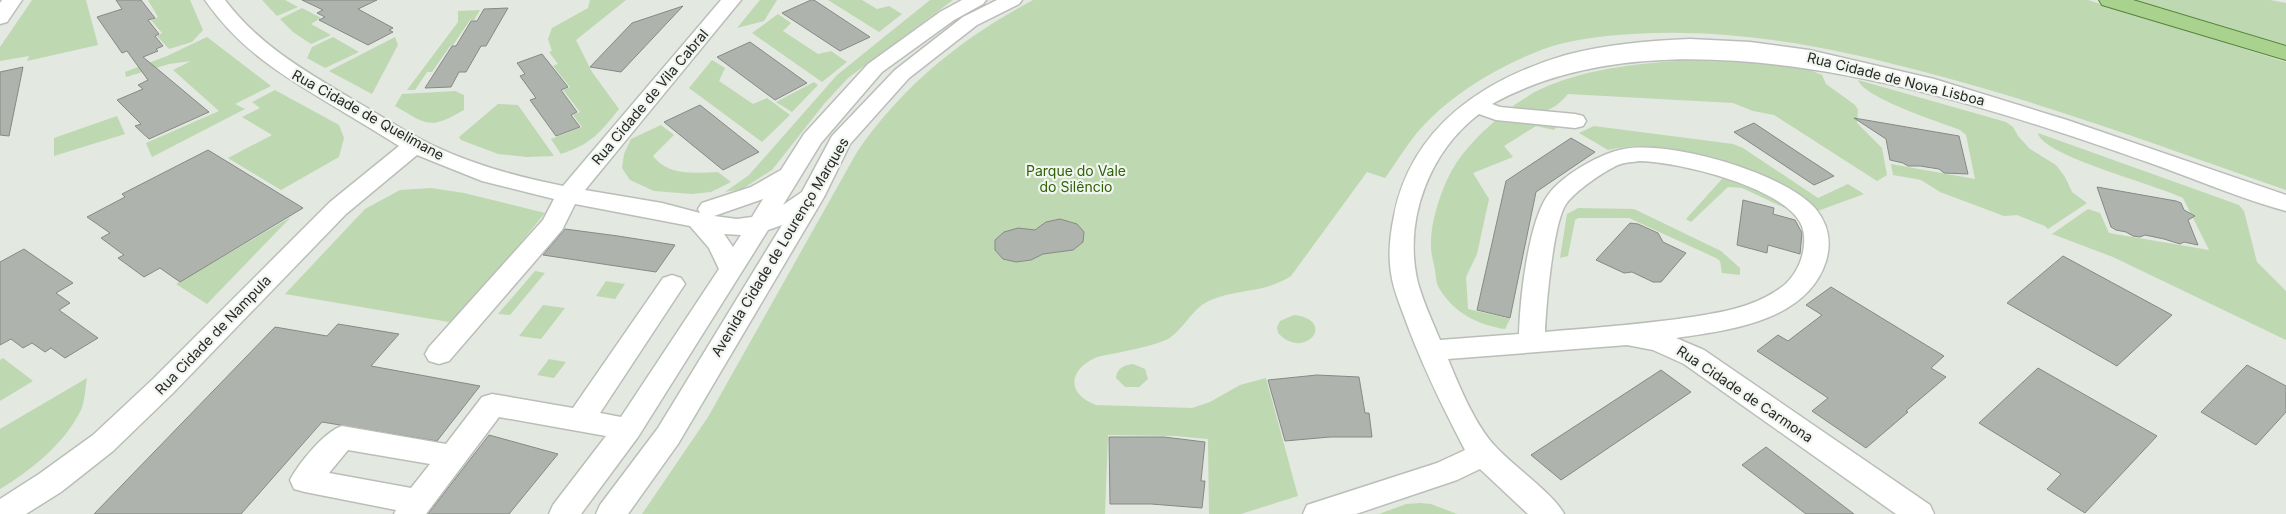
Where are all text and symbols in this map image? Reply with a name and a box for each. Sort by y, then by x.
street label: Rua Cidade de Vila Cabral [588,25,711,168]
street label: Rua Cidade de Nova Lisboa [1806,48,1987,109]
street label: Rua Cidade de Quelimane [289,66,447,163]
street label: Avenida Cidade de Lourenço Marques [707,134,852,359]
park label: Parque do Vale do Silêncio [1026,162,1126,195]
street label: Rua Cidade de Nampula [151,271,274,398]
street label: Rua Cidade de Carmona [1674,342,1817,446]

